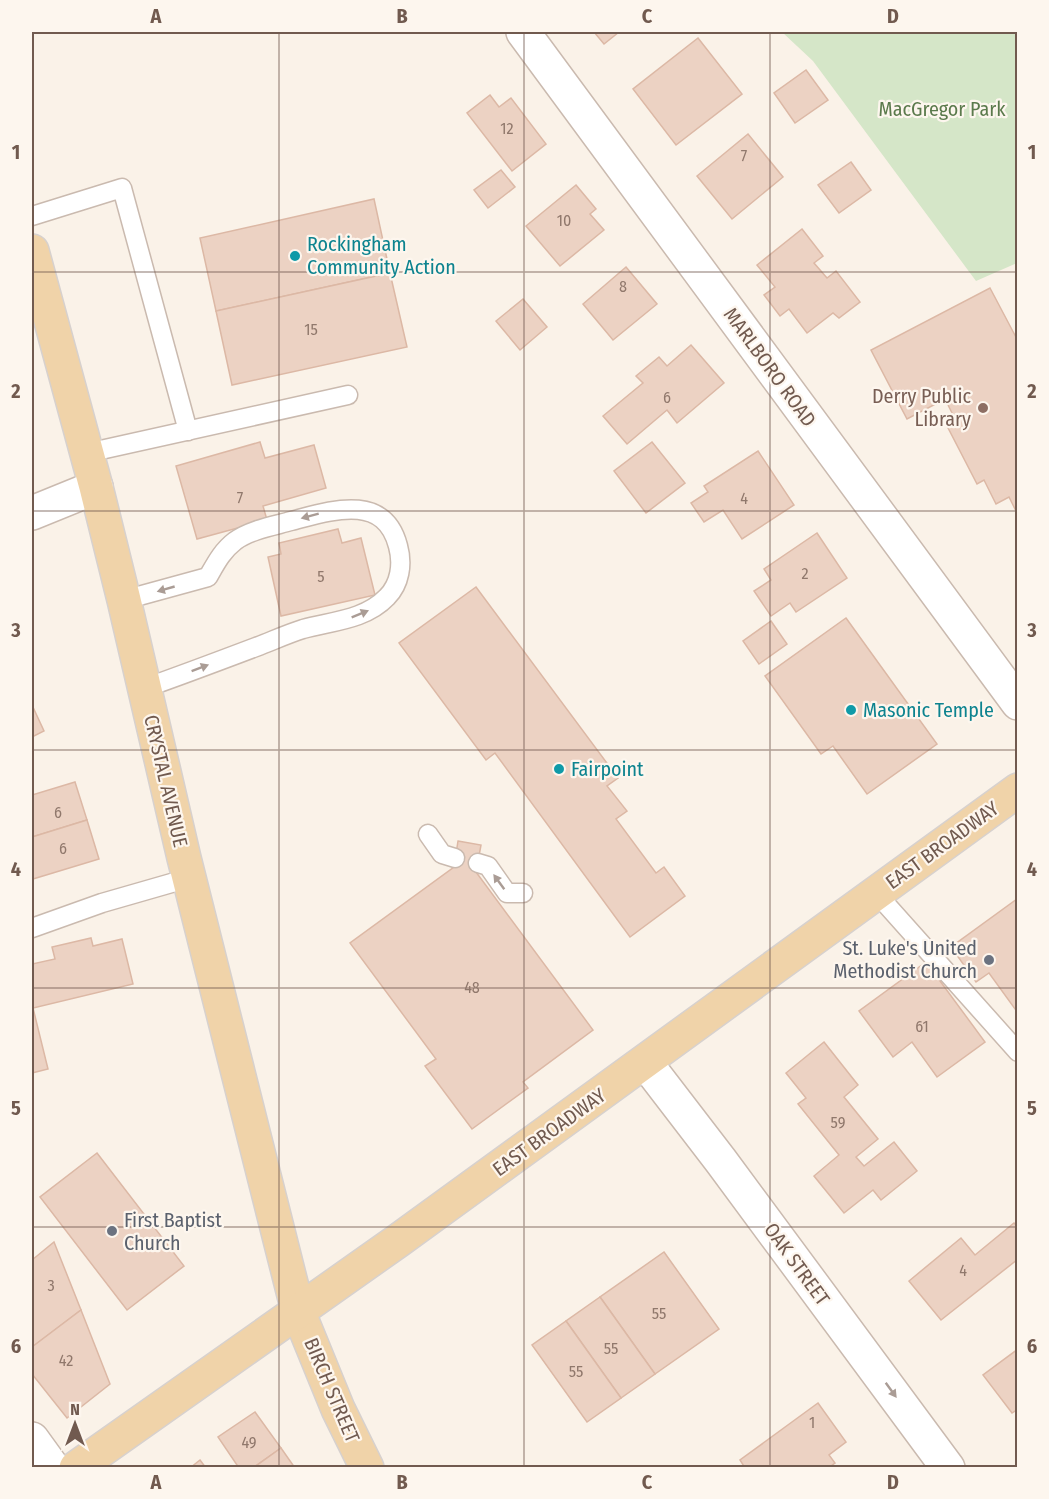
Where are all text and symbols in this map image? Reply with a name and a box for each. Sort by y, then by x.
text: A [150,4,163,28]
text: B [396,4,408,28]
text: C [642,4,653,28]
text: D [887,4,899,28]
park label: MacGregor Park [878,97,1006,121]
house number: 12 [500,119,514,138]
text: 1 [12,140,20,164]
text: 1 [1028,140,1036,164]
house number: 7 [741,146,748,165]
house number: 10 [557,211,571,230]
place label: Rockingham Community Action [307,232,456,279]
marker: Rockingham Community Action [288,249,302,263]
house number: 8 [619,277,627,296]
street label: MARLBORO ROAD [719,303,821,431]
house number: 15 [304,320,318,339]
text: 2 [10,379,21,403]
text: 2 [1026,379,1037,403]
place label: Derry Public Library [872,384,971,431]
house number: 6 [663,388,671,407]
marker: Derry Public Library [976,401,990,415]
house number: 7 [237,488,244,507]
house number: 4 [740,489,748,508]
one-way arrow [301,512,319,521]
house number: 2 [801,564,809,583]
house number: 5 [317,567,325,586]
one-way arrow [157,585,175,594]
one-way arrow [351,609,369,618]
text: 3 [10,618,21,642]
text: 3 [1026,618,1037,642]
one-way arrow [191,663,209,672]
place label: Masonic Temple [863,698,994,722]
marker: Masonic Temple [844,703,858,717]
street label: CRYSTAL AVENUE [139,713,193,849]
place label: Fairpoint [571,757,644,781]
marker: Fairpoint [552,762,566,776]
street label: EAST BROADWAY [881,796,1003,894]
house number: 6 [54,803,62,822]
house number: 6 [59,839,67,858]
text: 4 [11,857,21,881]
text: 4 [1027,857,1037,881]
one-way arrow [493,874,505,890]
place label: St. Luke's United Methodist Church [833,936,977,983]
marker: St. Luke's United Methodist Church [982,953,996,967]
house number: 48 [464,978,480,997]
house number: 61 [915,1017,929,1036]
street label: EAST BROADWAY [488,1083,610,1181]
text: 5 [11,1096,21,1120]
text: 5 [1027,1096,1037,1120]
house number: 59 [831,1113,846,1132]
place label: First Baptist Church [124,1208,222,1255]
street label: OAK STREET [759,1218,835,1310]
marker: First Baptist Church [105,1224,119,1238]
house number: 4 [959,1261,967,1280]
house number: 3 [47,1276,55,1295]
house number: 55 [652,1304,666,1323]
text: 6 [11,1334,21,1358]
street label: BIRCH STREET [299,1334,365,1447]
text: 6 [1027,1334,1037,1358]
house number: 55 [604,1339,618,1358]
house number: 42 [59,1351,73,1370]
house number: 55 [569,1362,583,1381]
one-way arrow [885,1382,897,1398]
north arrow [45,1394,105,1454]
text: N [70,1400,80,1419]
house number: 1 [809,1413,815,1432]
house number: 49 [241,1433,257,1452]
text: A [150,1470,163,1494]
text: B [396,1470,408,1494]
text: C [642,1470,653,1494]
text: D [887,1470,899,1494]

